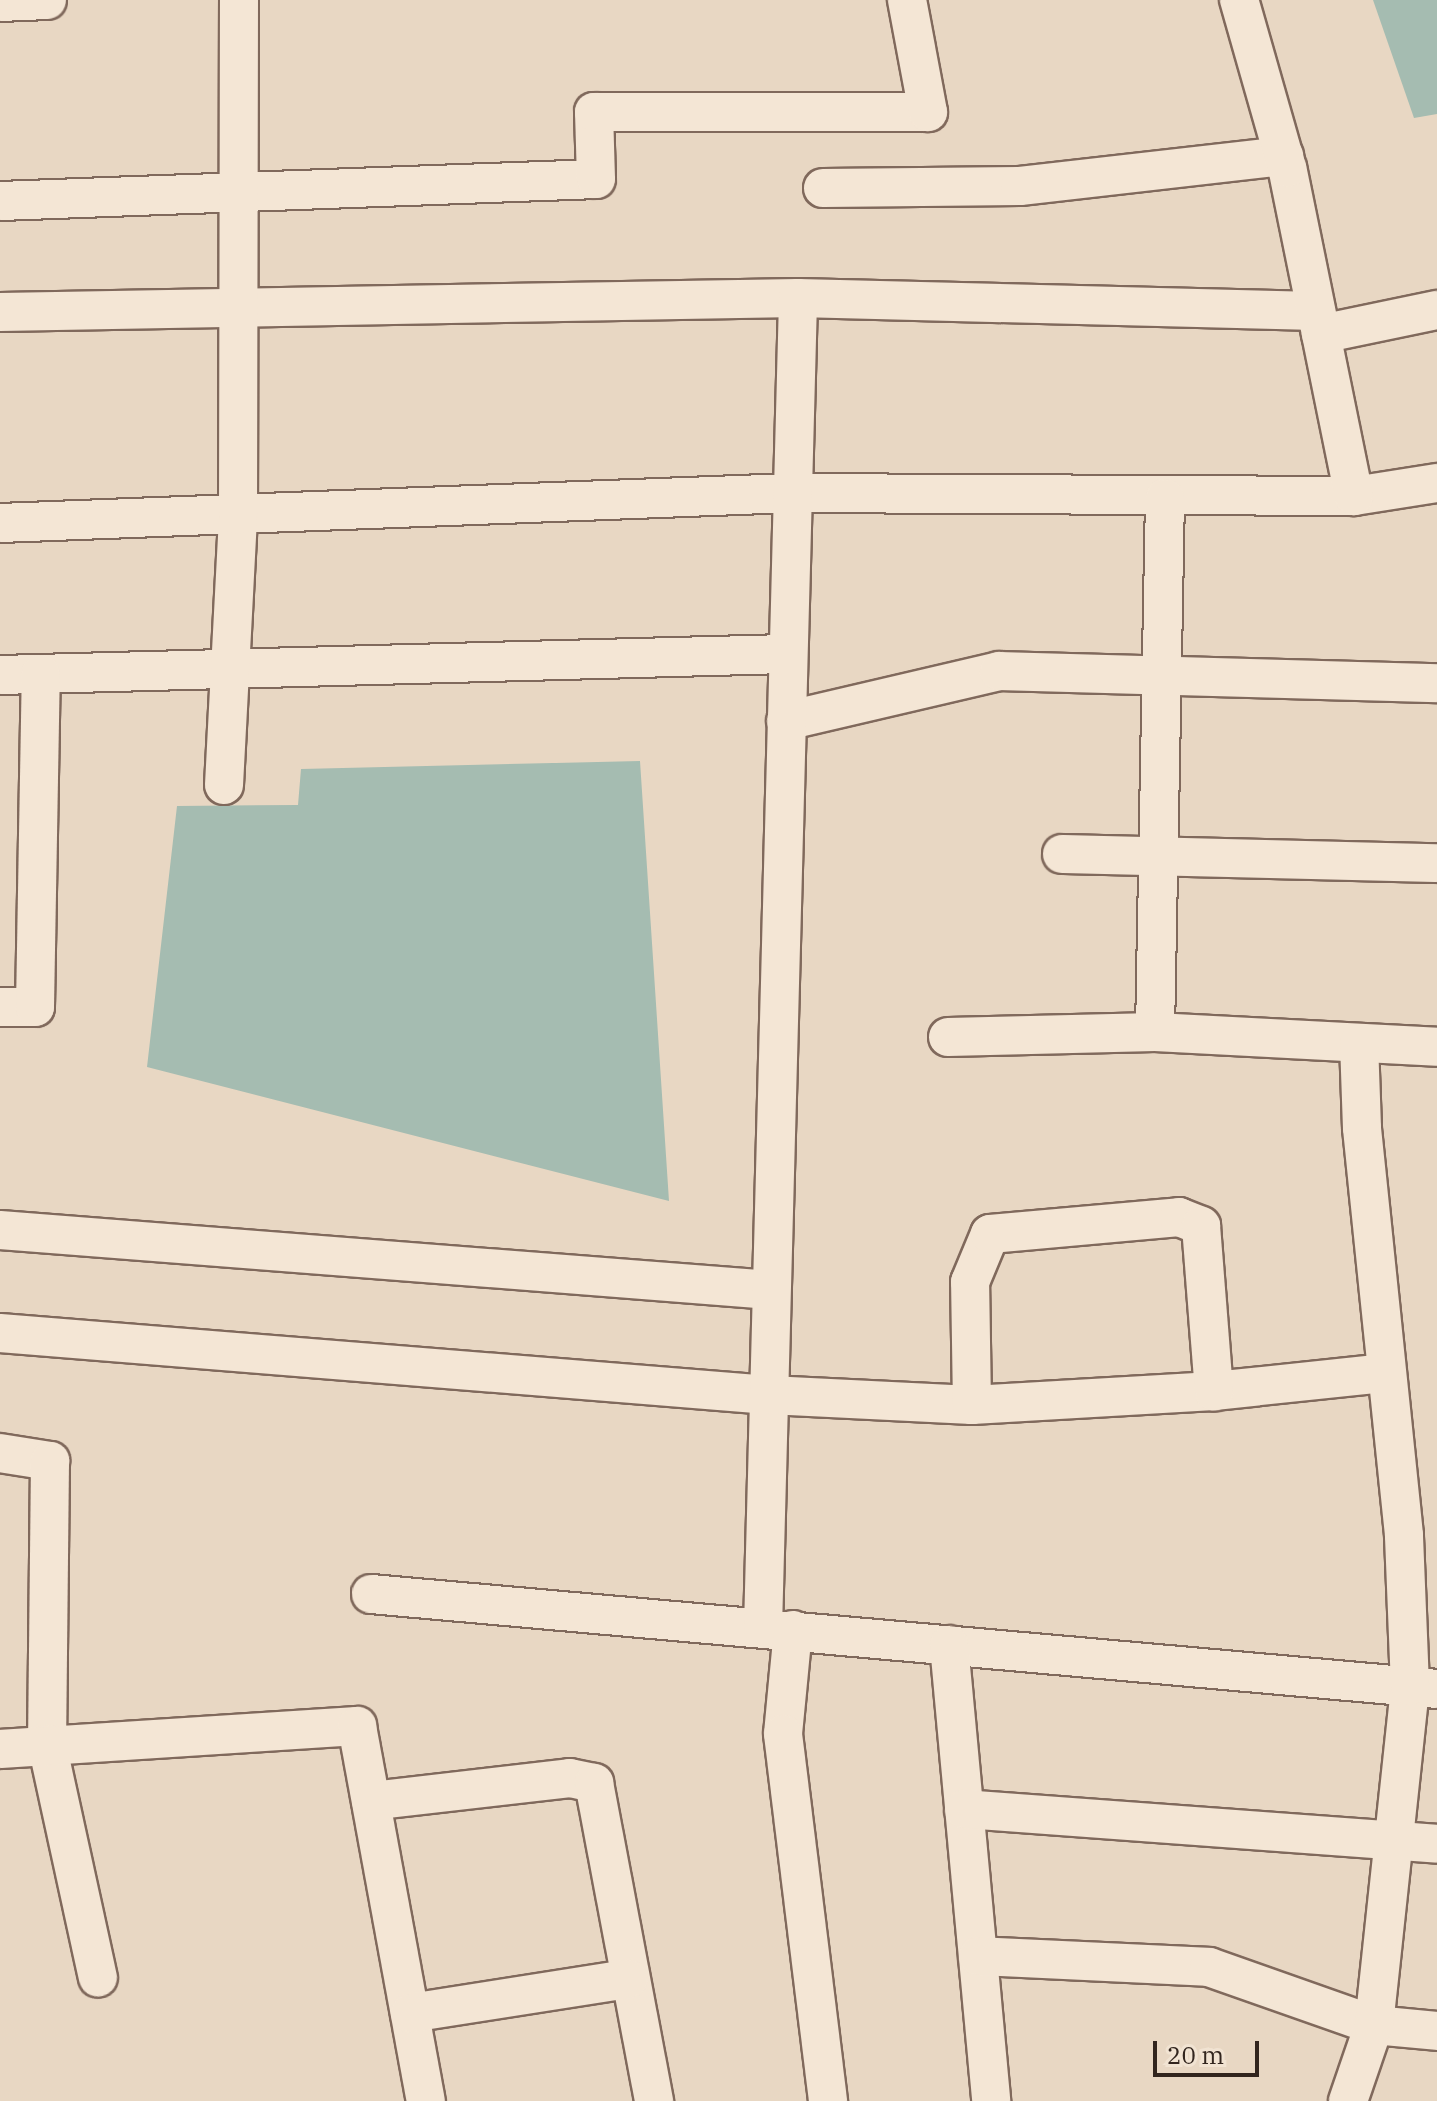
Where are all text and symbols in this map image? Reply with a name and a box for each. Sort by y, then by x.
scale bar [1157,2025,1263,2075]
text: 20 m [1167,2039,1224,2071]

